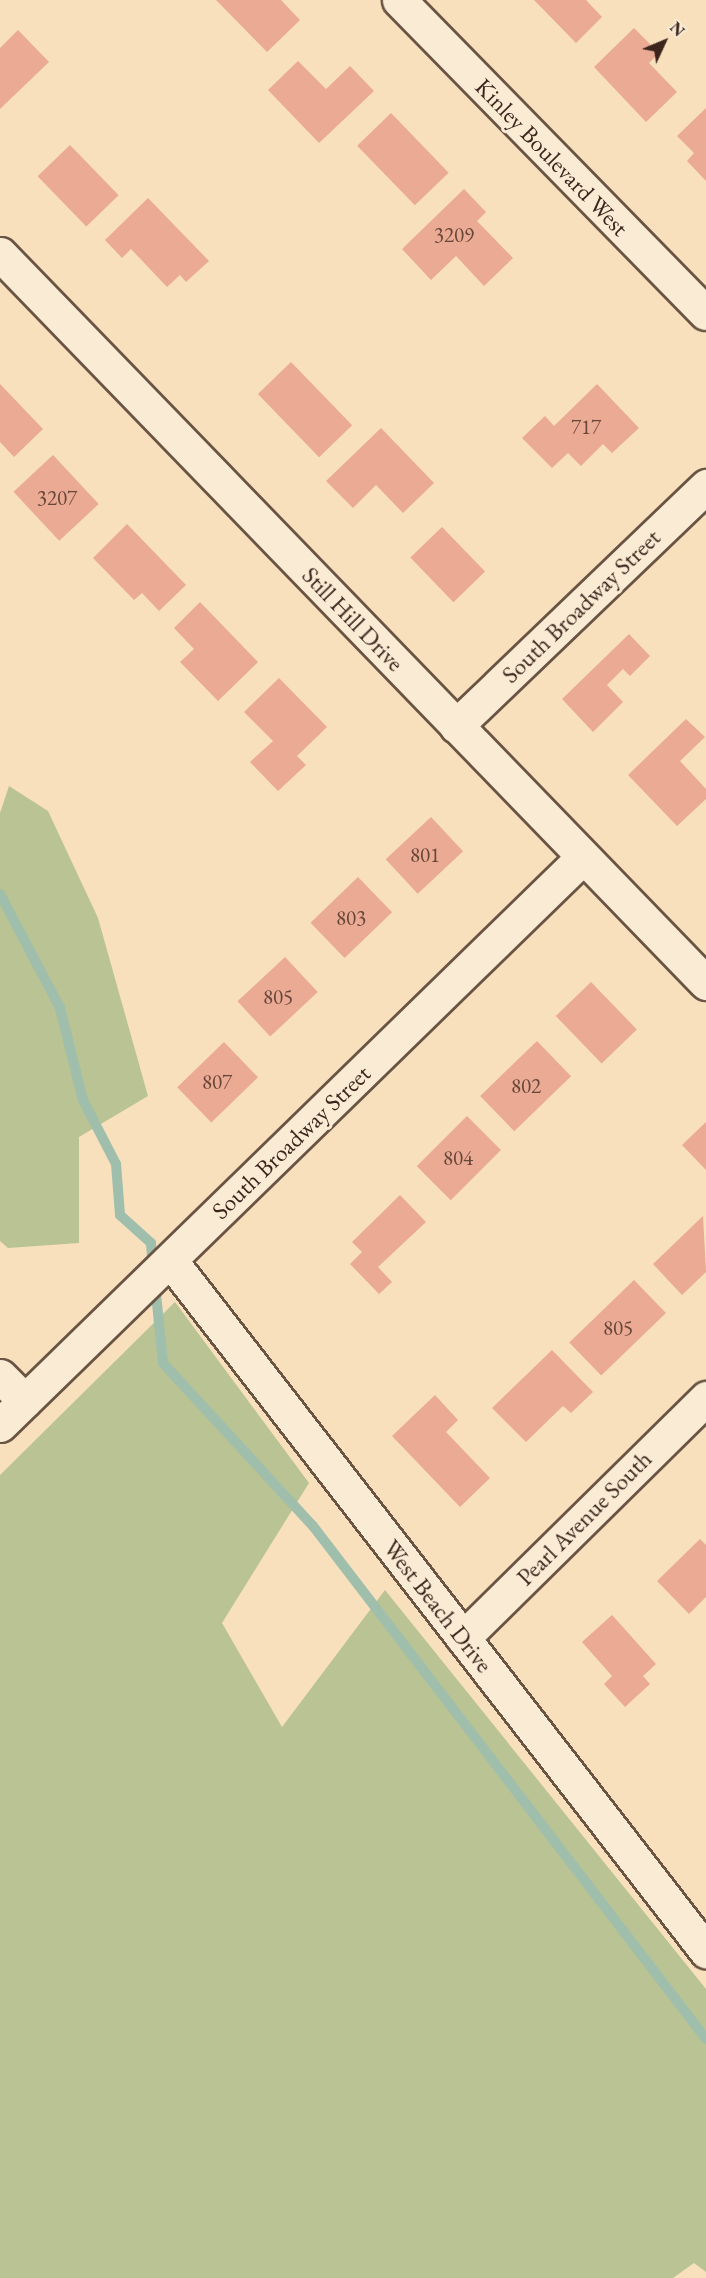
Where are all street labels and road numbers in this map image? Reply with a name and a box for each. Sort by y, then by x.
street label: Kinley Boulevard West [469,72,635,242]
street label: South Broadway Street [496,523,666,689]
street label: Still Hill Drive [296,561,410,677]
street label: South Broadway Street [206,1059,376,1225]
street label: Pearl Avenue South [511,1445,657,1591]
street label: West Beach Drive [377,1534,499,1678]

